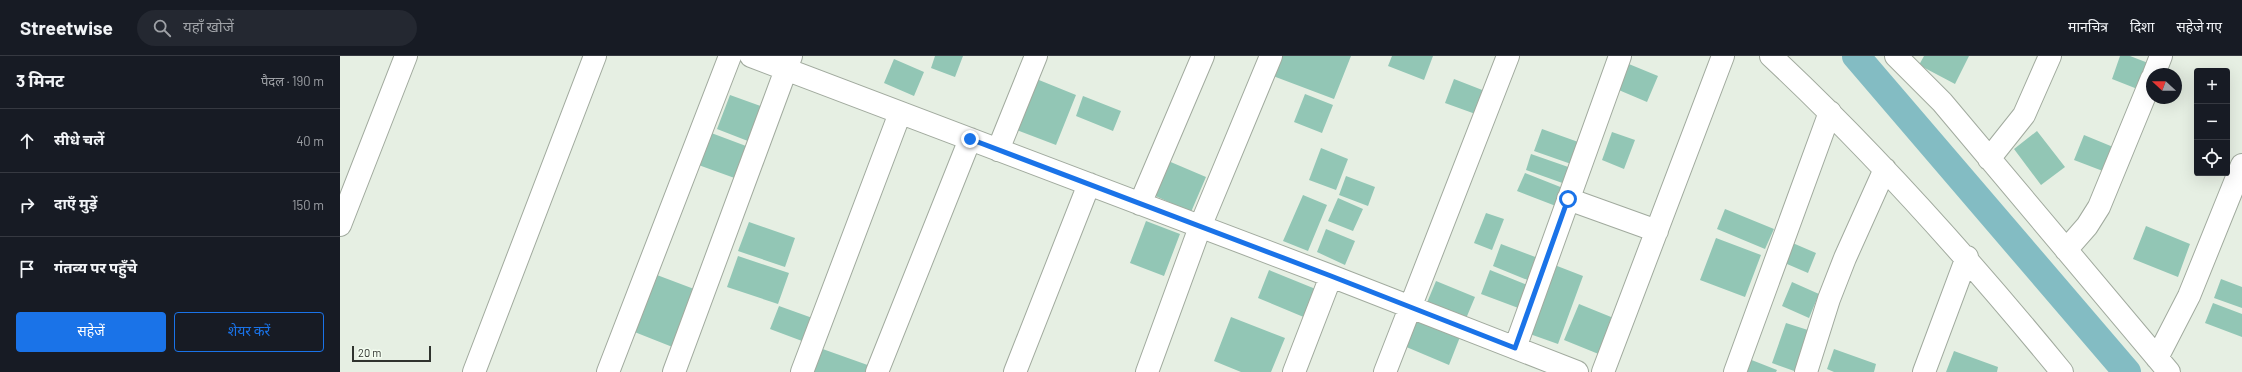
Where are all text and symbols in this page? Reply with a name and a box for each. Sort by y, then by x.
search box [137,10,417,46]
text: Streetwise [20,16,113,39]
icon: search [151,17,173,39]
text: यहाँ खोजें [183,17,234,35]
text: मानचित्र [2068,18,2108,35]
text: दिशा [2130,18,2154,35]
text: सहेजे गए [2176,18,2222,35]
north arrow [2146,68,2182,104]
map controls [2194,68,2230,176]
button: + [2194,68,2230,104]
text: 3 मिनट [16,70,64,90]
text: पैदल · 190 m [261,73,324,89]
button: − [2194,104,2230,140]
icon: ahead [16,130,38,152]
text: सीधे चलें [54,130,104,148]
route end [961,130,979,148]
text: 40 m [296,133,324,149]
button: locate [2194,140,2230,176]
route start [1559,190,1577,208]
icon: right [16,194,38,216]
text: दाएँ मुड़ें [54,194,97,212]
text: 150 m [292,197,324,213]
icon: arrive [16,258,38,280]
text: गंतव्य पर पहुँचे [54,258,137,276]
button: सहेजें [16,312,166,352]
button: शेयर करें [174,312,324,352]
scale bar [352,344,431,363]
text: 20 m [358,346,381,359]

